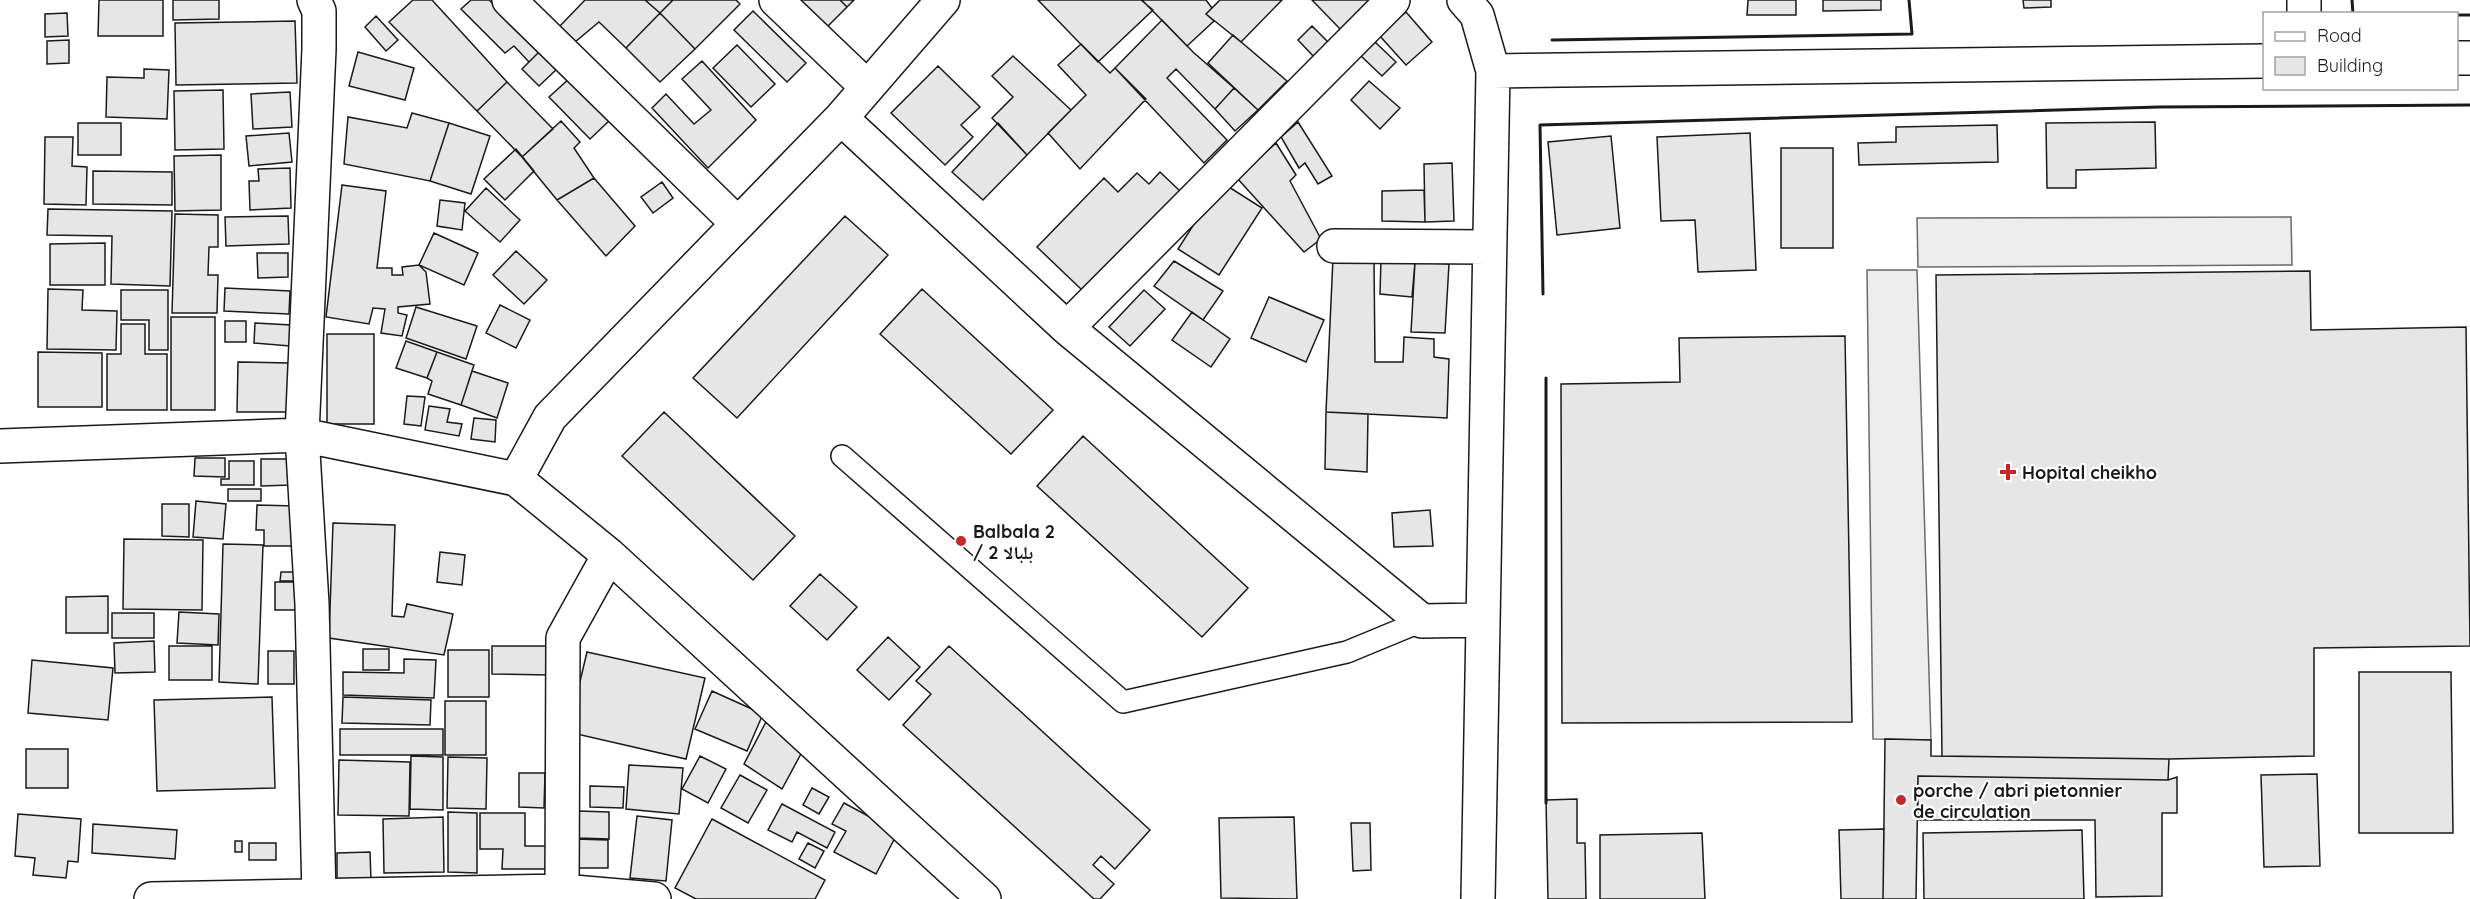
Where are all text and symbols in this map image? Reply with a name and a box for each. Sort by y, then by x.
legend [2263,12,2458,90]
text: Road [2317,24,2362,47]
text: Building [2317,54,2383,77]
place label: Hopital cheikho [2022,461,2157,484]
marker: Hopital cheikho [1999,463,2017,481]
place label: Balbala 2 / بلبالا 2 [973,520,1055,564]
marker: Balbala 2 / بلبالا 2 [954,534,968,548]
place label: porche / abri pietonnier de circulation [1913,779,2122,823]
marker: porche / abri pietonnier de circulation [1894,793,1908,807]

